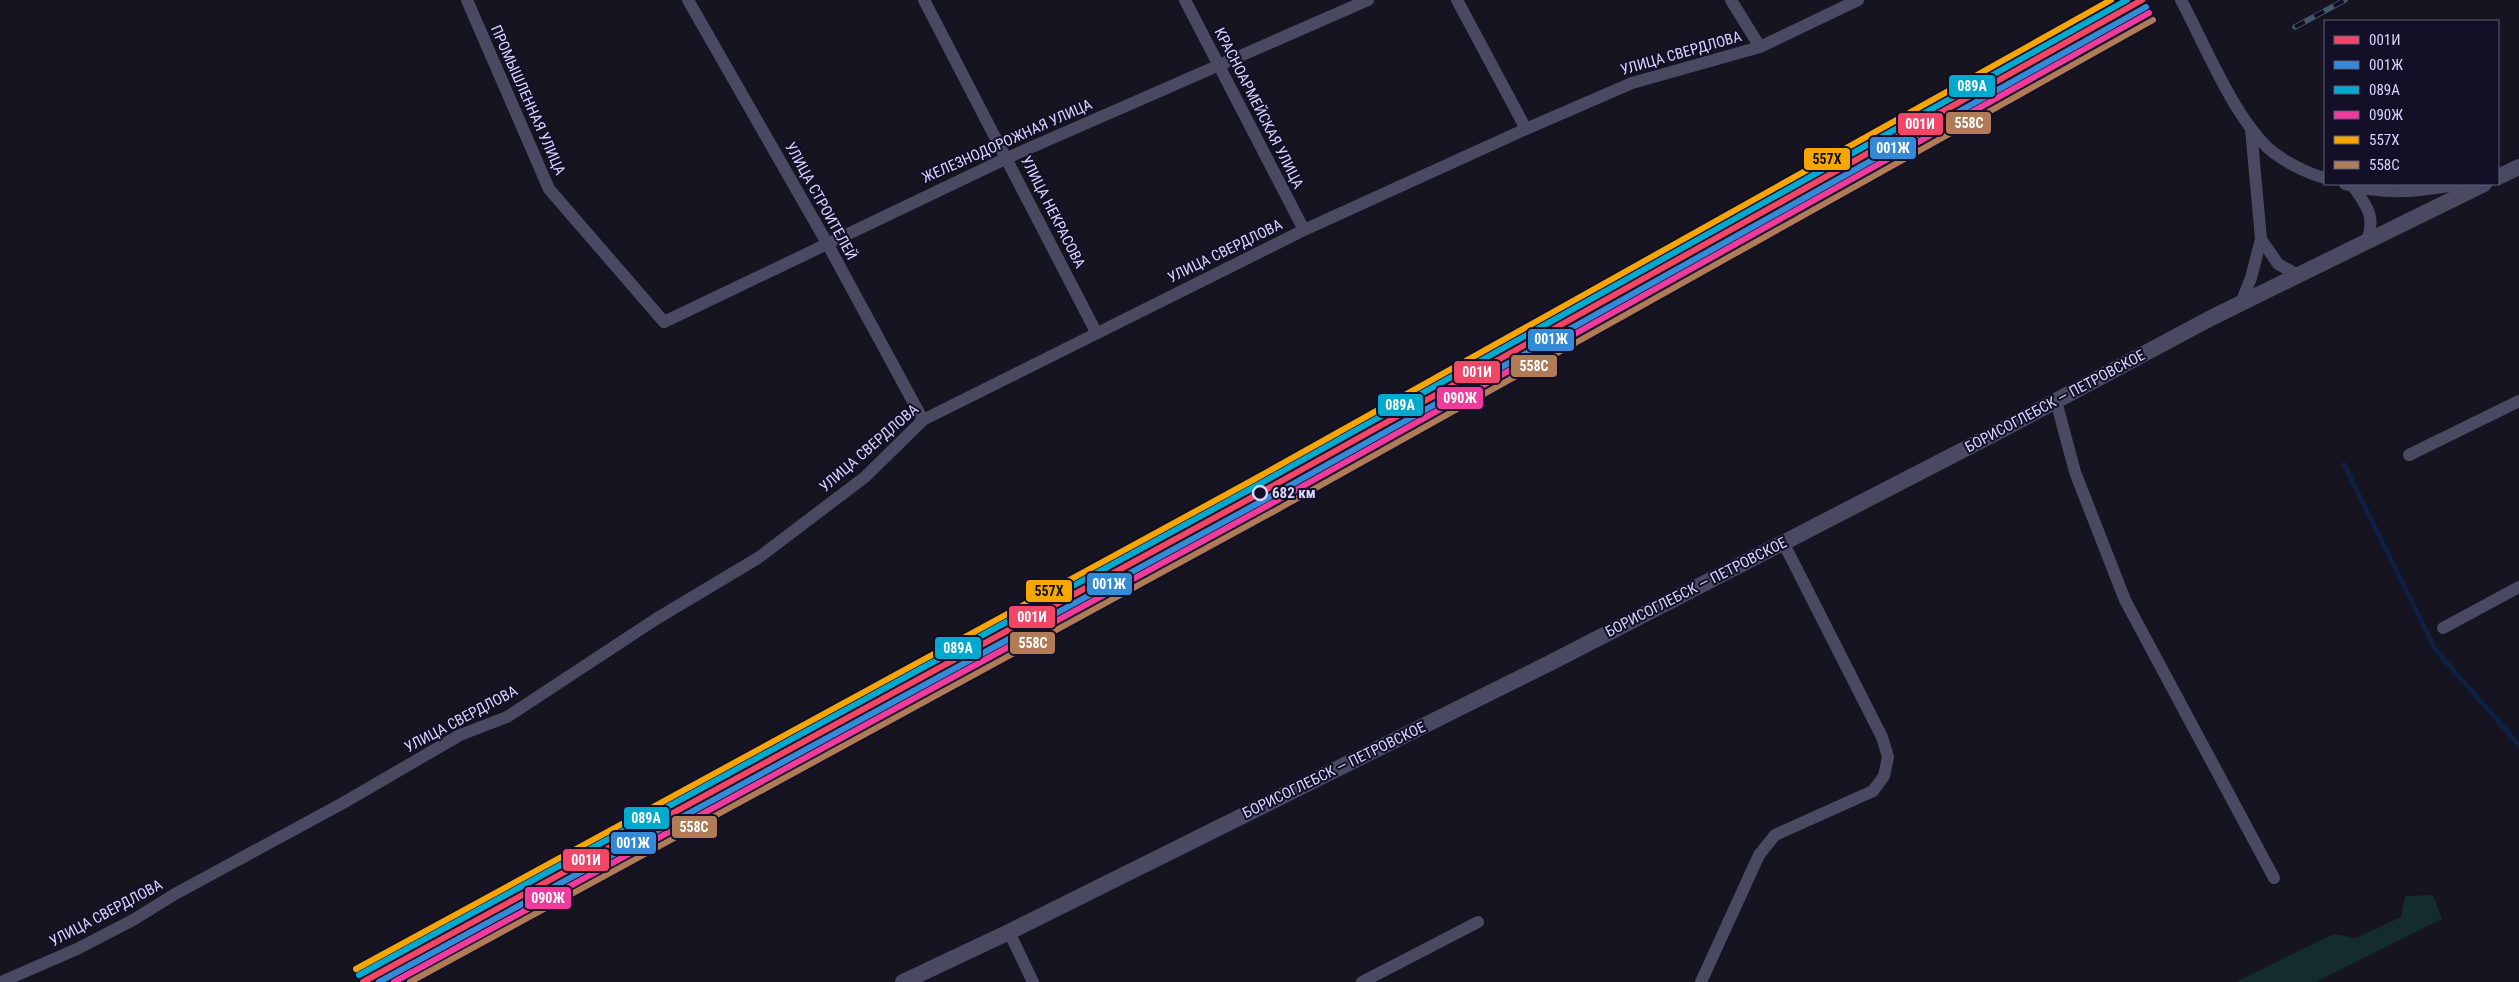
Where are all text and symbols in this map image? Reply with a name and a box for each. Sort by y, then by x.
legend [2324,20,2499,185]
street label: ПРОМЫШЛЕННАЯ УЛИЦА [487,22,569,178]
street label: КРАСНОАРМЕЙСКАЯ УЛИЦА [1211,25,1308,192]
street label: УЛИЦА СВЕРДЛОВА [1618,27,1744,79]
text: 001И [2369,31,2401,49]
text: 001Ж [2369,56,2403,74]
line badge: 089А [1948,74,1996,98]
text: 089А [1957,78,1987,94]
text: 089А [2369,81,2400,99]
street label: ЖЕЛЕЗНОДОРОЖНАЯ УЛИЦА [919,95,1095,187]
text: 090Ж [2369,106,2403,124]
line badge: 558С [1945,111,1992,135]
line badge: 001И [1897,112,1944,136]
text: 558С [1954,115,1984,131]
text: 001И [1905,116,1935,132]
text: 557Х [2369,131,2399,149]
line badge: 001Ж [1869,136,1917,160]
street label: УЛИЦА СТРОИТЕЛЕЙ [781,139,861,263]
text: 001Ж [1876,140,1910,156]
line badge: 557Х [1803,147,1851,171]
text: 557Х [1812,151,1842,167]
street label: УЛИЦА НЕКРАСОВА [1017,153,1089,271]
text: 558С [2369,156,2400,174]
street label: УЛИЦА СВЕРДЛОВА [1165,215,1285,287]
line badge: 001Ж [1527,328,1575,352]
text: 001Ж [1534,331,1568,347]
street label: БОРИСОГЛЕБСК — ПЕТРОВСКОЕ [1962,346,2148,456]
line badge: 558С [1510,354,1558,378]
text: 558С [1519,358,1549,374]
line badge: 001И [1453,360,1501,384]
text: 001И [1462,364,1492,380]
line badge: 090Ж [1436,386,1484,410]
text: 090Ж [1443,390,1477,406]
line badge: 089А [1377,393,1424,417]
text: 089А [1385,397,1415,413]
street label: УЛИЦА СВЕРДЛОВА [816,400,922,496]
place label: 682 км [1272,484,1316,502]
marker: 682 км [1252,485,1268,501]
street label: БОРИСОГЛЕБСК — ПЕТРОВСКОЕ [1602,533,1790,641]
line badge: 001Ж [1086,572,1133,596]
text: 001Ж [1092,576,1126,592]
line badge: 557Х [1025,579,1073,603]
text: 557Х [1034,583,1064,599]
line badge: 001И [1008,605,1056,629]
text: 001И [1017,609,1047,625]
line badge: 558С [1009,631,1056,655]
text: 558С [1018,635,1048,651]
line badge: 089А [934,636,982,660]
text: 089А [943,640,973,656]
street label: УЛИЦА СВЕРДЛОВА [402,682,521,756]
street label: БОРИСОГЛЕБСК — ПЕТРОВСКОЕ [1240,718,1428,822]
line badge: 089А [623,806,670,830]
text: 089А [631,810,661,826]
line badge: 558С [671,815,718,839]
text: 558С [679,819,709,835]
line badge: 001Ж [610,831,657,855]
text: 001Ж [616,835,650,851]
line badge: 001И [562,848,610,872]
text: 001И [571,852,601,868]
street label: УЛИЦА СВЕРДЛОВА [47,876,166,950]
line badge: 090Ж [524,886,572,910]
text: 090Ж [531,890,565,906]

